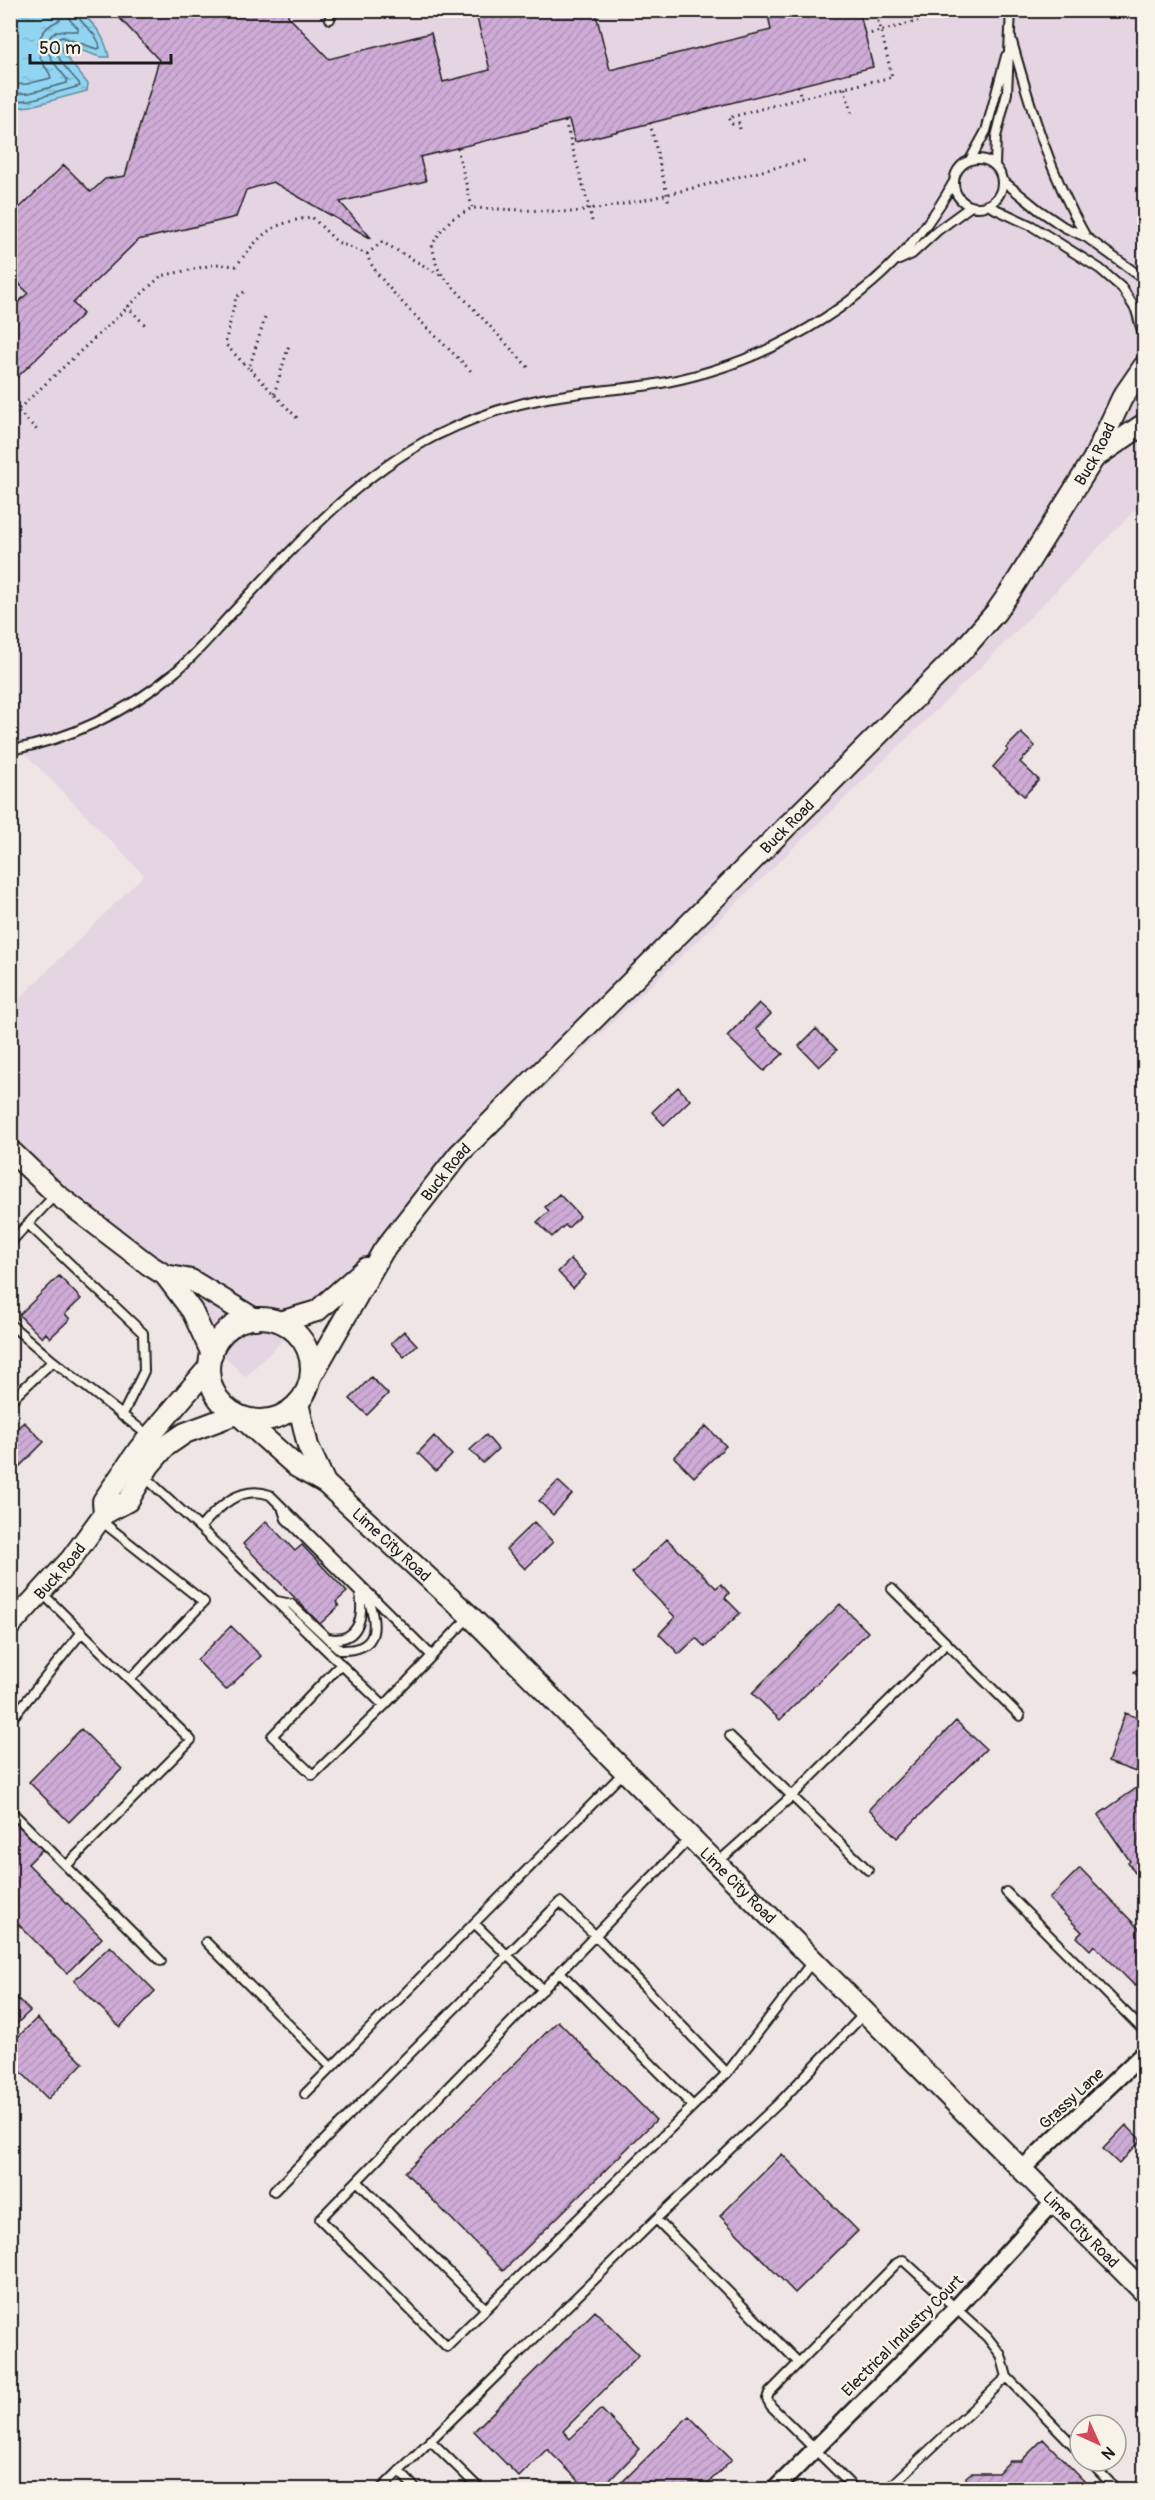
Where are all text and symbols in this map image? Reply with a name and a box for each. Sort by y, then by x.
scale bar [30,27,171,65]
text: 50 m [39,37,81,60]
street label: Buck Road [1070,419,1120,490]
street label: Buck Road [756,796,819,858]
street label: Buck Road [417,1139,475,1205]
street label: Lime City Road [348,1504,435,1586]
street label: Buck Road [30,1539,90,1604]
street label: Lime City Road [695,1843,780,1928]
street label: Grassy Lane [1035,2064,1108,2134]
street label: Lime City Road [1038,2188,1123,2272]
street label: Electrical Industry Court [838,2270,968,2401]
north arrow [1068,2413,1128,2473]
text: N [1097,2442,1119,2464]

